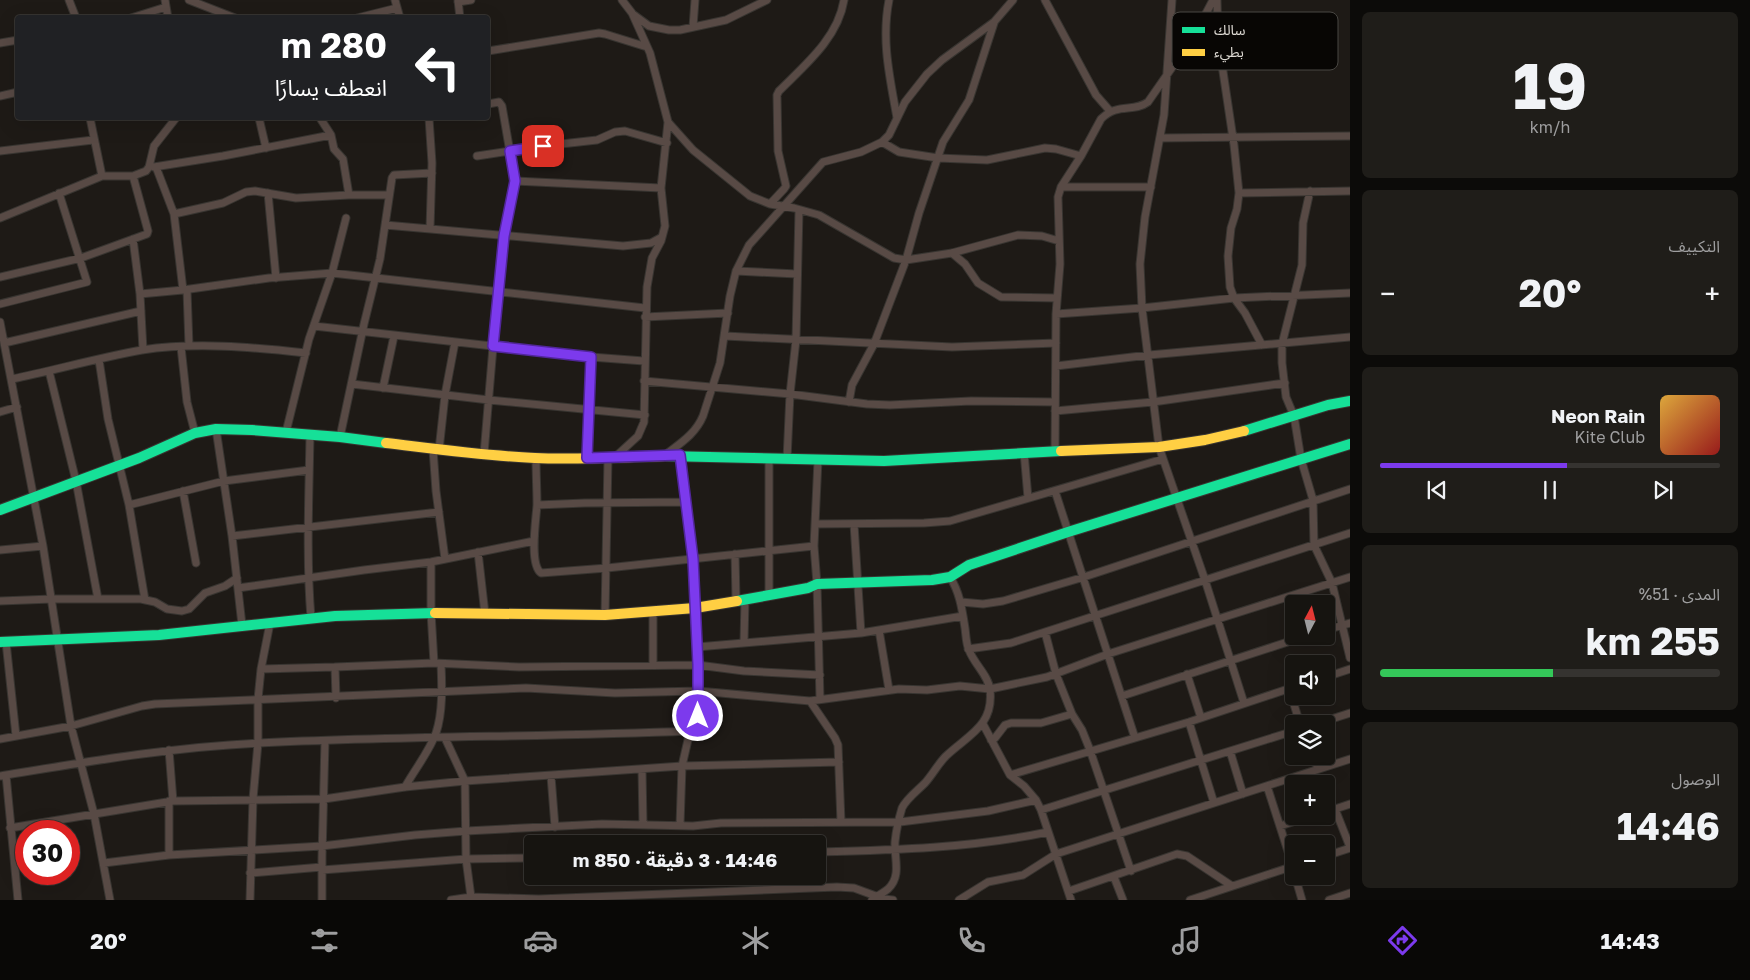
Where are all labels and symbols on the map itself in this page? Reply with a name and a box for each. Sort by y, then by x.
legend [1172,12,1338,70]
text: سالك [1214,21,1246,38]
text: بطيء [1214,43,1244,63]
pin [522,125,564,167]
north arrow [1285,595,1335,645]
position arrow [671,689,723,741]
speed limit sign: 30 [15,820,80,885]

